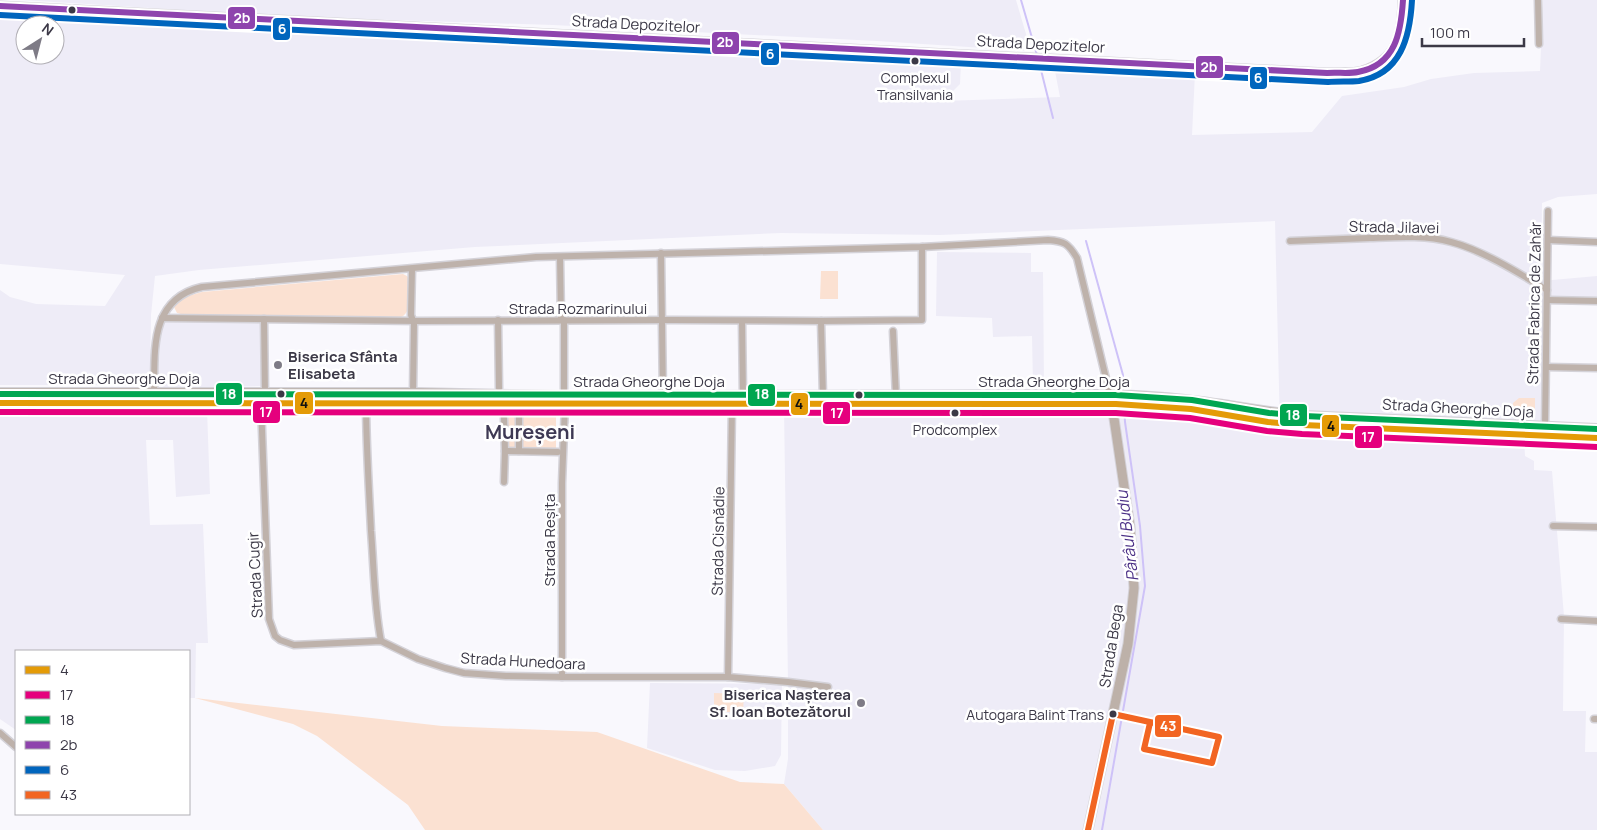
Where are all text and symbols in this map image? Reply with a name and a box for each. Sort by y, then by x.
unlabelled marker [67,5,77,15]
line badge: 2b [227,6,256,30]
text: 2b [234,8,251,27]
street label: Strada Depozitelor [571,10,701,38]
north arrow [15,15,65,65]
scale bar [1422,15,1524,47]
line badge: 6 [272,17,291,41]
text: N [38,18,58,40]
text: 6 [278,19,286,38]
text: 100 m [1430,22,1470,43]
street label: Strada Depozitelor [976,30,1106,58]
line badge: 2b [711,31,740,55]
text: 2b [717,32,734,51]
line badge: 6 [760,42,780,66]
text: 6 [766,44,774,63]
line badge: 2b [1195,55,1224,79]
marker: Complexul Transilvania [910,56,920,66]
text: 2b [1201,57,1218,76]
line badge: 6 [1249,66,1268,90]
place label: Complexul Transilvania [877,68,953,104]
text: 6 [1254,68,1262,87]
street label: Strada Jilavei [1349,216,1439,238]
street label: Strada Fabrica de Zahăr [1522,221,1546,385]
street label: Strada Rozmarinului [509,298,647,319]
place label: Biserica Sfânta Elisabeta [288,346,398,384]
marker: Biserica Sfânta Elisabeta [272,359,284,371]
street label: Strada Gheorghe Doja [48,368,200,389]
street label: Strada Gheorghe Doja [573,371,725,392]
street label: Strada Gheorghe Doja [978,371,1130,392]
line badge: 18 [215,382,243,406]
line badge: 18 [747,383,776,407]
text: 18 [222,384,236,403]
text: 18 [755,384,769,403]
unlabelled marker [276,389,286,399]
unlabelled marker [854,390,864,400]
line badge: 4 [294,391,314,415]
line badge: 4 [790,392,809,416]
text: 4 [300,393,308,412]
text: 4 [795,394,803,413]
street label: Strada Gheorghe Doja [1382,394,1534,422]
line badge: 17 [252,400,281,424]
line badge: 17 [822,401,851,425]
text: 17 [259,402,273,421]
text: 17 [830,403,844,422]
line badge: 18 [1279,403,1308,427]
text: 18 [1286,405,1300,424]
marker: Prodcomplex [950,408,960,418]
line badge: 4 [1321,414,1340,438]
text: 4 [1327,416,1335,435]
district label: Mureșeni [485,418,575,445]
place label: Prodcomplex [913,420,998,439]
line badge: 17 [1354,425,1383,449]
text: 17 [1361,427,1375,446]
street label: Strada Cisnădie [707,486,729,596]
water label: Pârâul Budiu [1110,488,1143,583]
street label: Strada Reșița [539,494,560,586]
street label: Strada Cugir [242,531,268,619]
street label: Strada Bega [1094,603,1128,689]
street label: Strada Hunedoara [460,647,586,675]
legend [15,650,190,815]
text: 4 [60,659,69,680]
text: 17 [60,684,73,705]
place label: Biserica Nașterea Sf. Ioan Botezătorul [709,684,851,722]
marker: Biserica Nașterea Sf. Ioan Botezătorul [855,697,867,709]
place label: Autogara Balint Trans [966,705,1104,724]
text: 18 [60,709,75,730]
marker: Autogara Balint Trans [1108,709,1118,719]
line badge: 43 [1154,714,1182,738]
text: 43 [1160,716,1176,735]
text: 2b [60,734,78,755]
text: 6 [60,759,69,780]
text: 43 [60,784,77,805]

